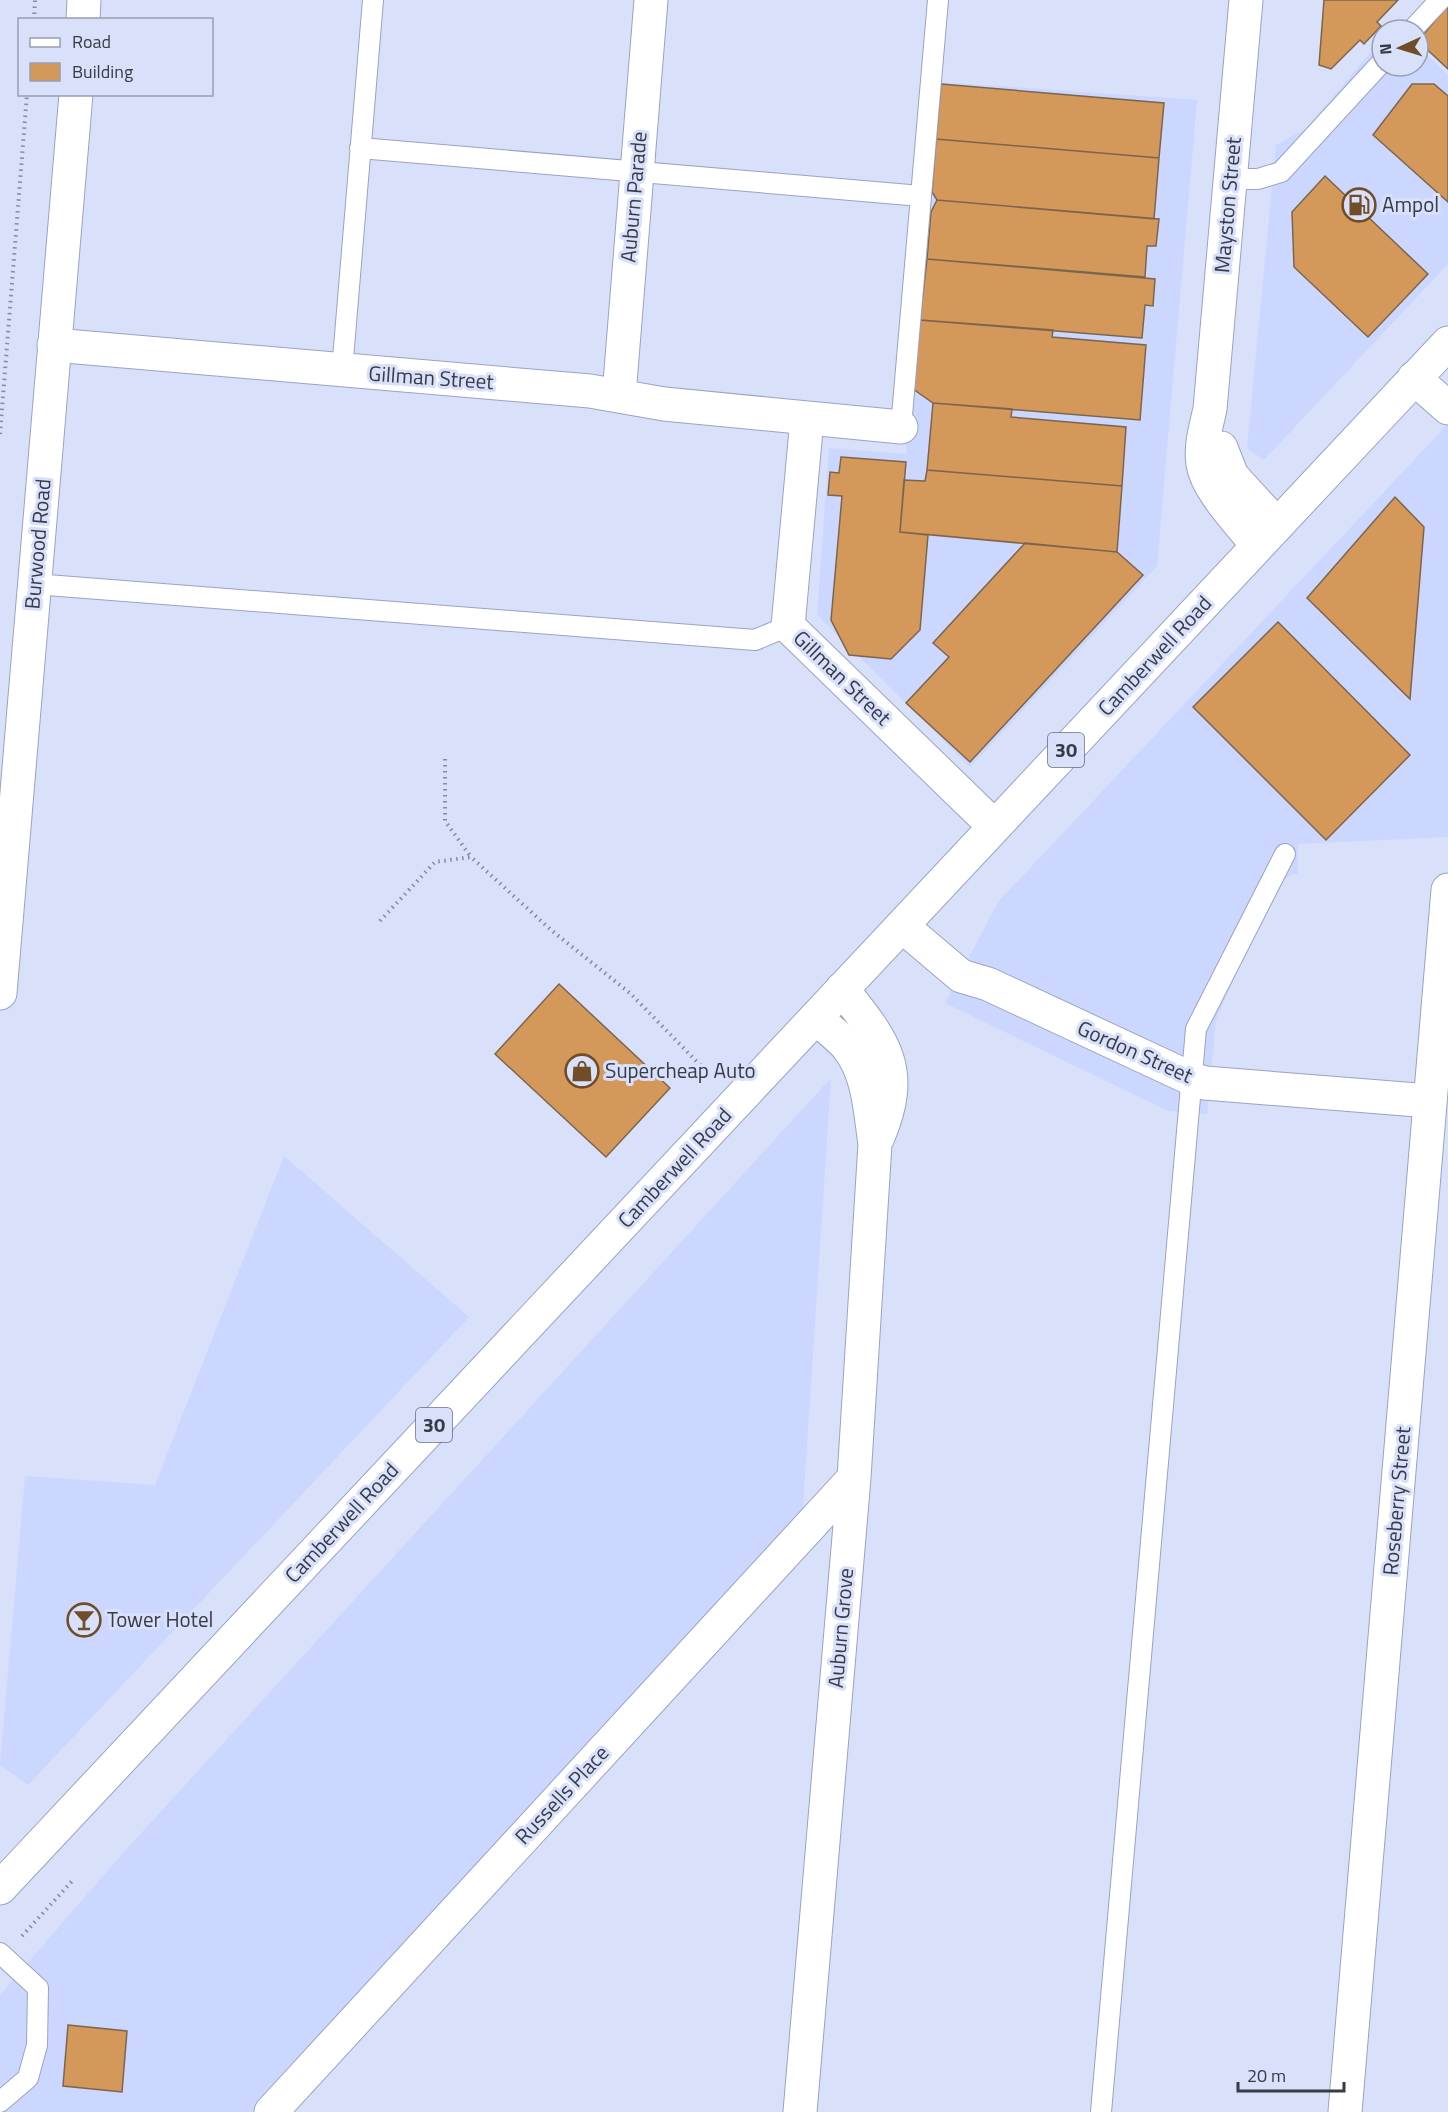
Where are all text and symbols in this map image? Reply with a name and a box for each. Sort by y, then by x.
legend [18,18,213,96]
north arrow [1370,18,1430,78]
text: Road [72,28,111,55]
text: N [1373,43,1397,55]
text: Building [72,58,133,85]
street label: Auburn Parade [611,130,655,264]
street label: Mayston Street [1205,135,1249,274]
fuel station icon: Ampol [1341,187,1377,223]
place label: Ampol [1382,188,1439,220]
street label: Gillman Street [367,357,495,397]
street label: Burwood Road [15,477,59,610]
street label: Camberwell Road [1090,588,1219,723]
street label: Gillman Street [786,622,899,733]
road number: 30 [1048,733,1084,767]
street label: Gordon Street [1073,1011,1199,1091]
shop icon: Supercheap Auto [564,1053,600,1089]
place label: Supercheap Auto [605,1054,756,1086]
street label: Camberwell Road [610,1100,739,1235]
road number: 30 [416,1408,452,1442]
street label: Roseberry Street [1374,1425,1419,1577]
street label: Camberwell Road [277,1455,406,1590]
street label: Auburn Grove [819,1567,861,1689]
bar icon: Tower Hotel [66,1602,102,1638]
place label: Tower Hotel [107,1603,213,1635]
street label: Russells Place [507,1737,616,1851]
scale bar [1238,2055,1344,2093]
text: 20 m [1247,2062,1286,2089]

